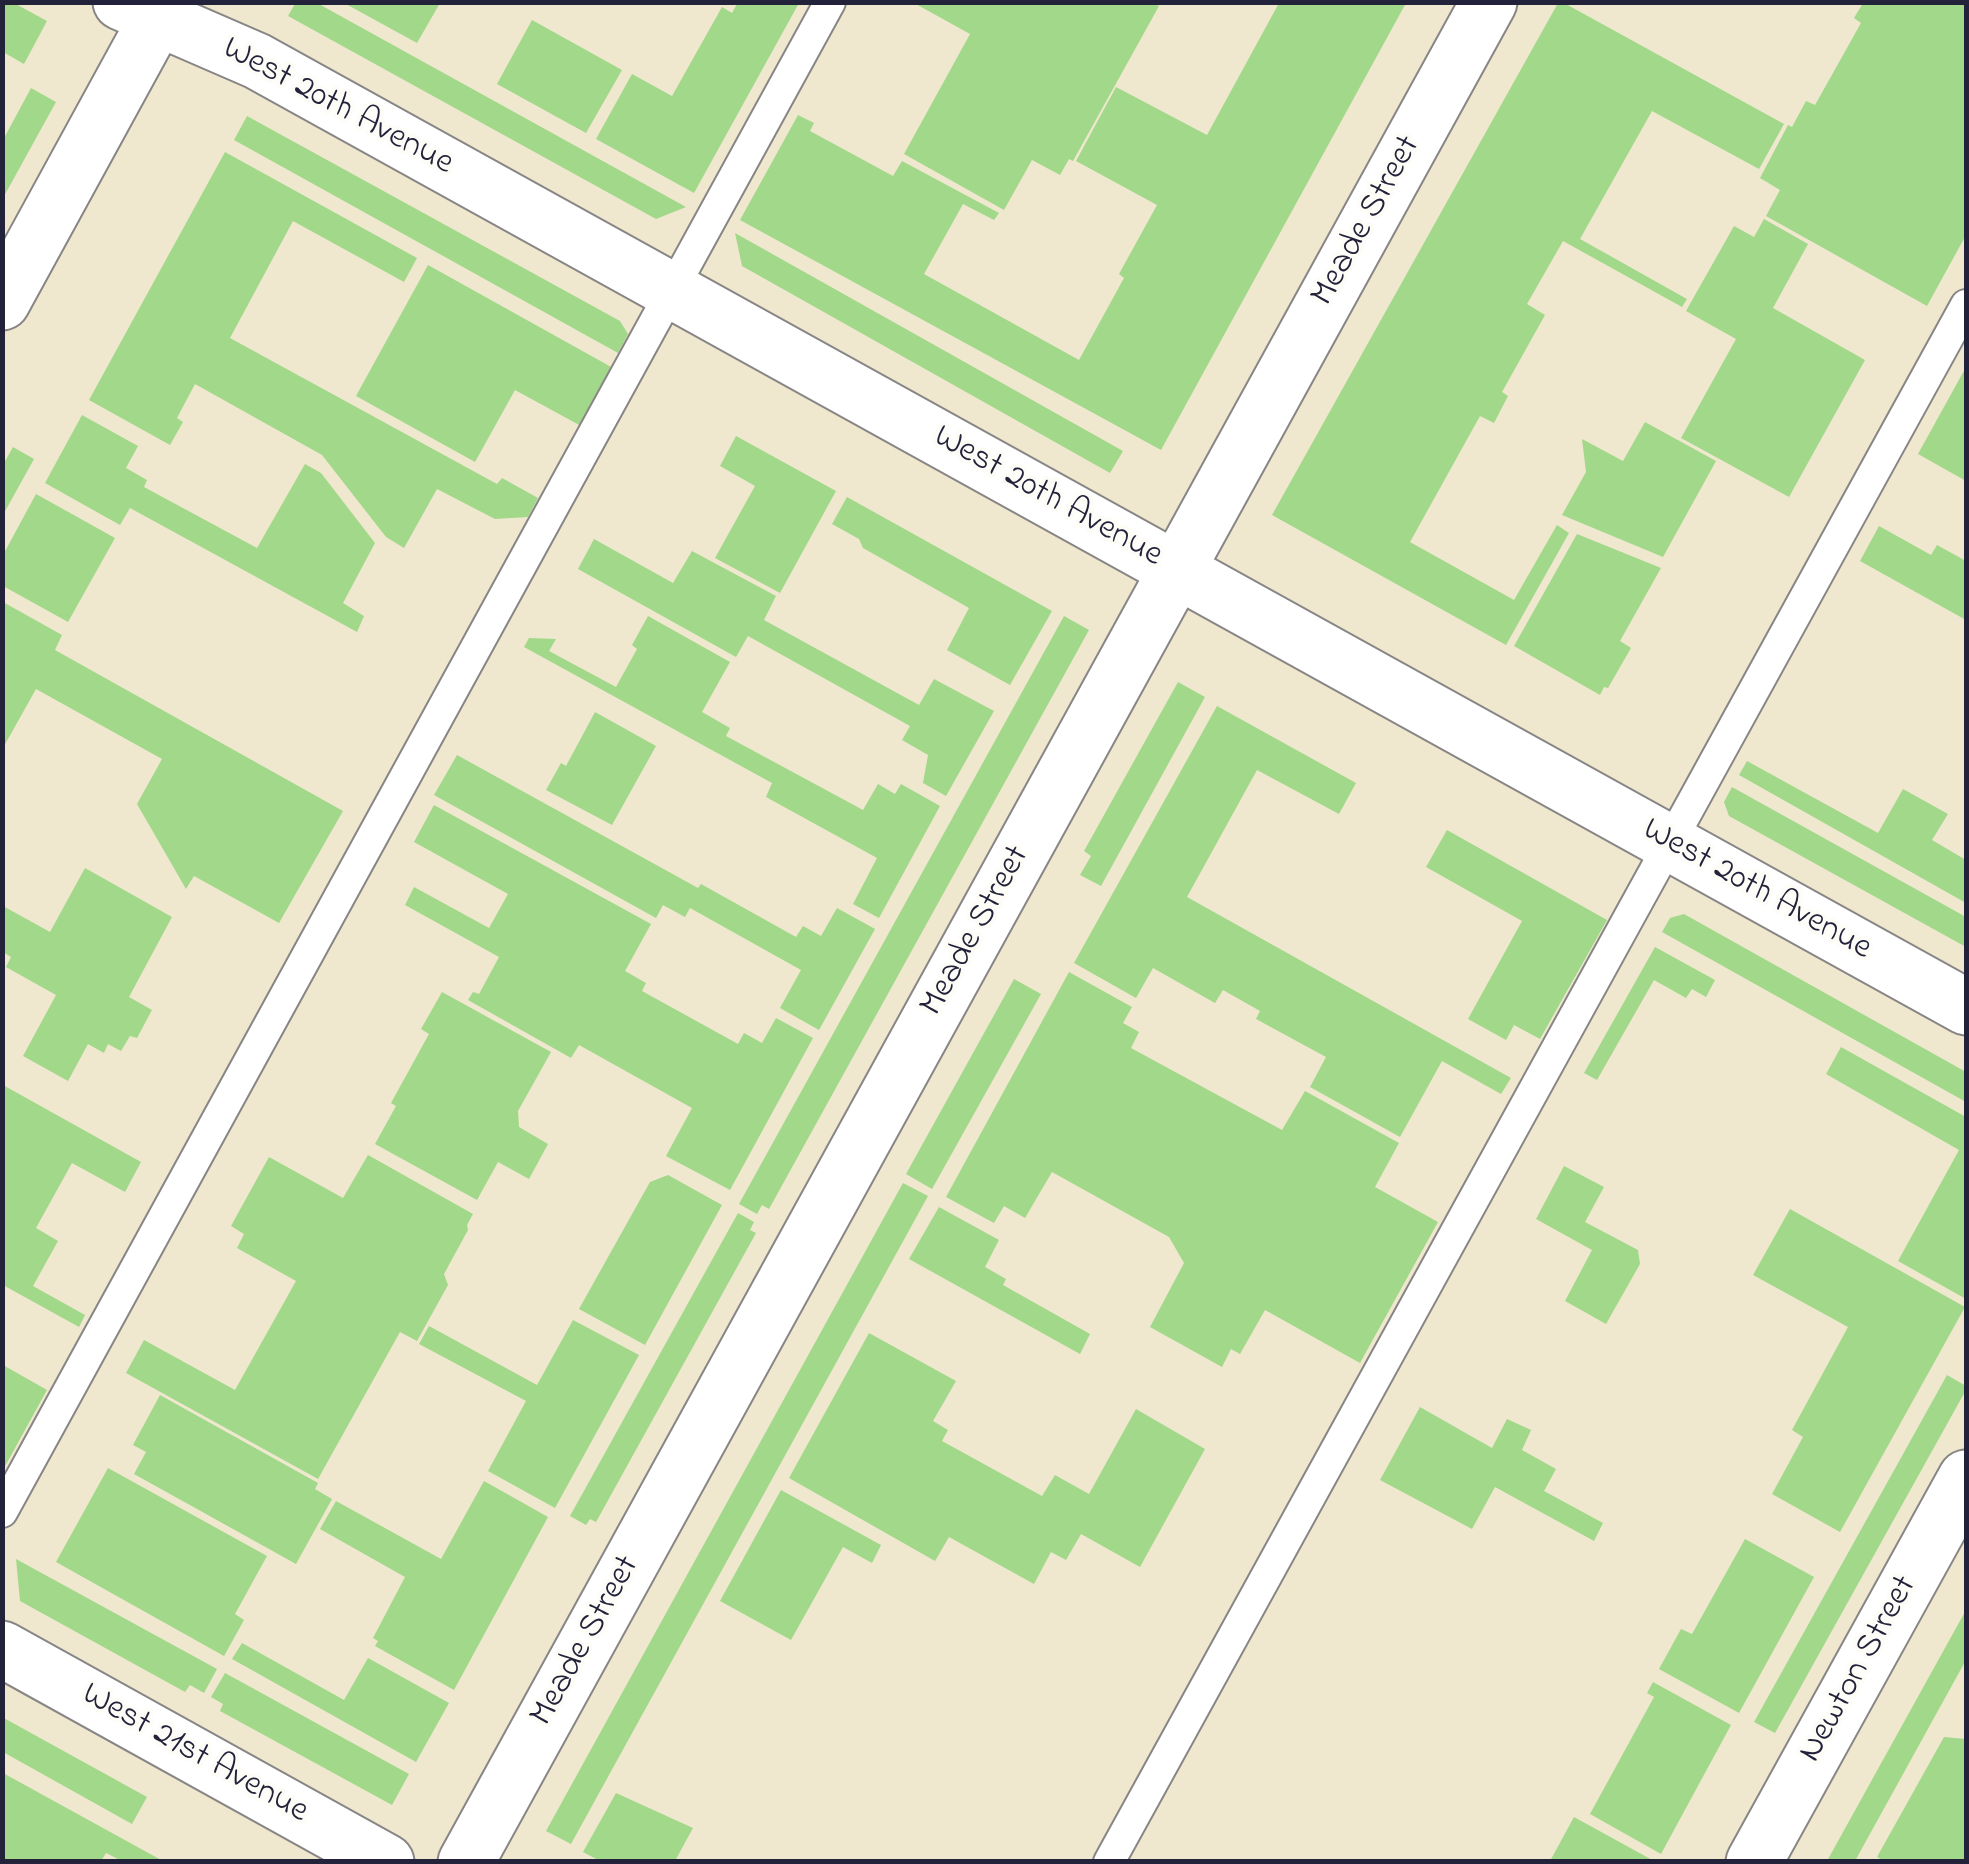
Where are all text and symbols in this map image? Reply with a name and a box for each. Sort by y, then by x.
street label: West 20th Avenue [214,29,460,187]
street label: Meade Street [1304,130,1432,314]
street label: West 20th Avenue [925,418,1169,578]
street label: West 20th Avenue [1634,811,1878,971]
street label: Meade Street [913,840,1041,1024]
street label: Meade Street [523,1550,651,1734]
street label: Newton Street [1792,1570,1928,1770]
street label: West 21st Avenue [73,1675,315,1835]

